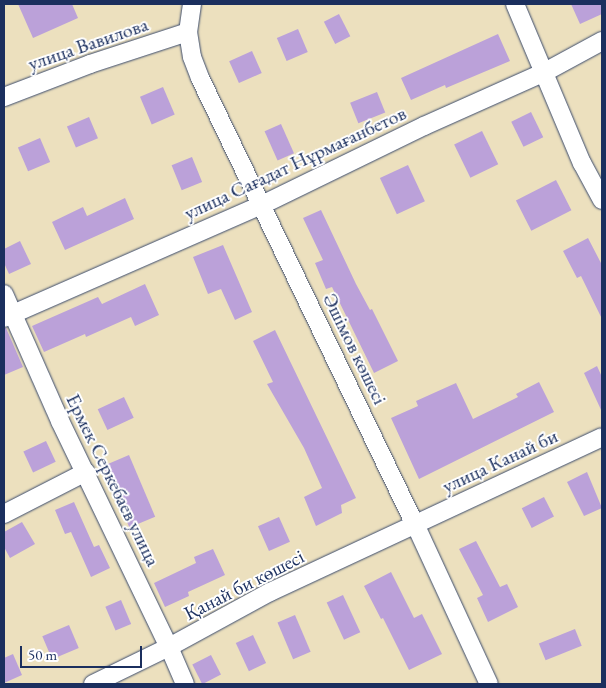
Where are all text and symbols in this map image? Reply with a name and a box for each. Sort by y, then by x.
street label: улица Вавилова [25,12,151,76]
street label: улица Сағадат Нұрмағанбетов [180,101,410,225]
street label: Әшімов көшесі [318,290,392,408]
street label: Ермек Серкебаев улица [61,390,165,570]
street label: улица Канай би [438,424,562,498]
street label: Қанай би көшесі [180,544,308,626]
scale bar [22,636,145,668]
text: 50 m [28,645,57,664]

